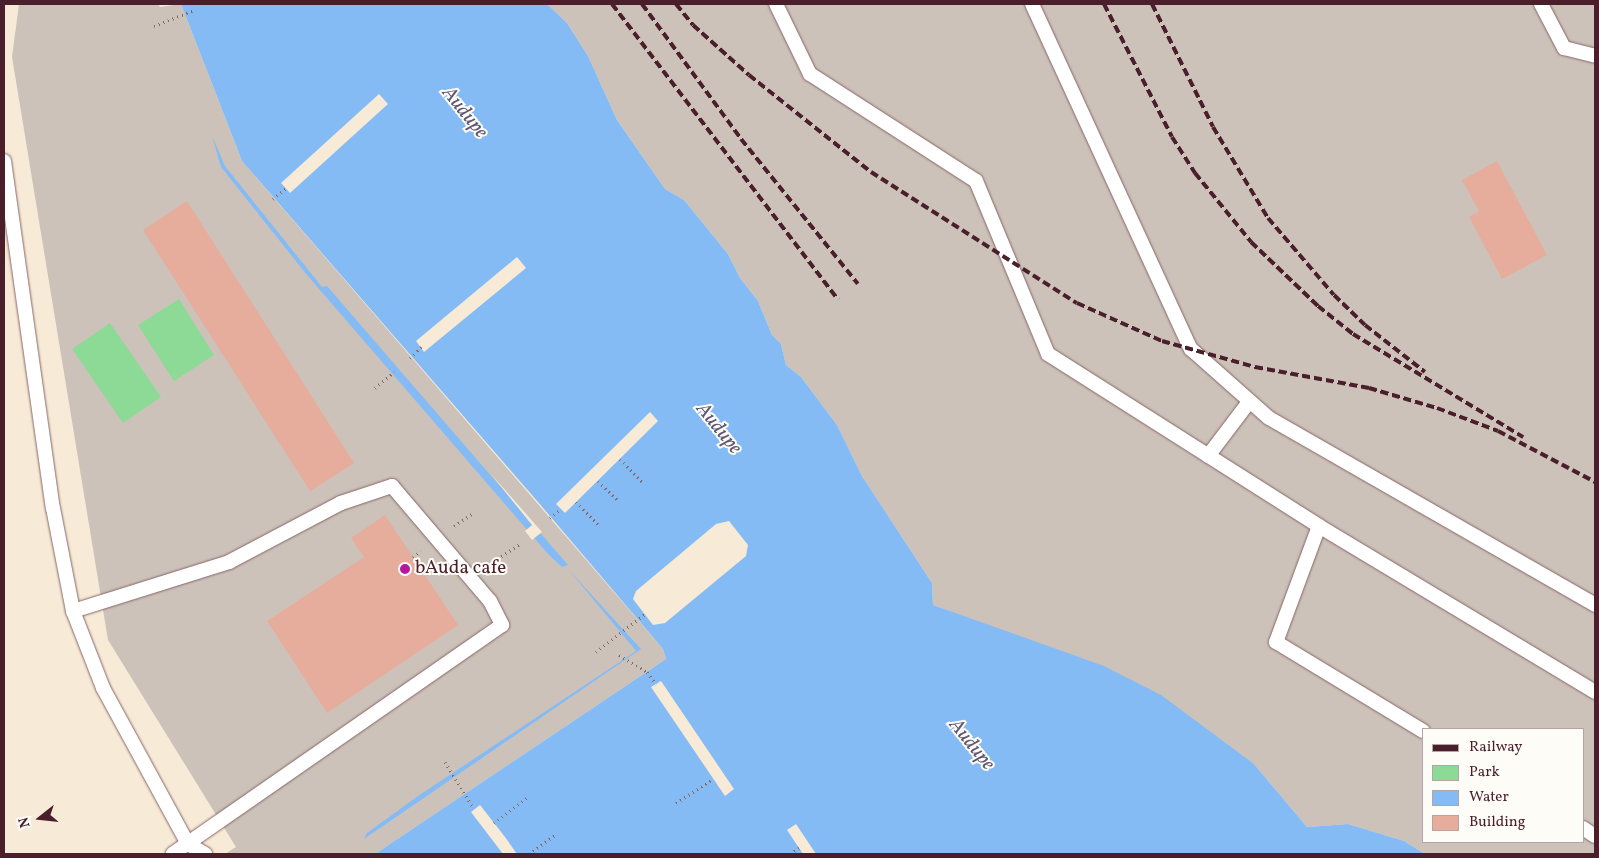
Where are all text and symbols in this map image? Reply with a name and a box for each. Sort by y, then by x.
water label: Audupe [436,82,492,144]
water label: Audupe [690,398,746,460]
place label: bAuda cafe [415,558,506,580]
marker: bAuda cafe [399,563,411,575]
water label: Audupe [943,714,999,776]
legend [1422,728,1584,843]
text: Railway [1469,737,1522,758]
text: Park [1469,762,1500,783]
text: Water [1469,787,1509,808]
north arrow [15,793,65,843]
text: Building [1469,812,1525,833]
text: N [15,815,36,830]

